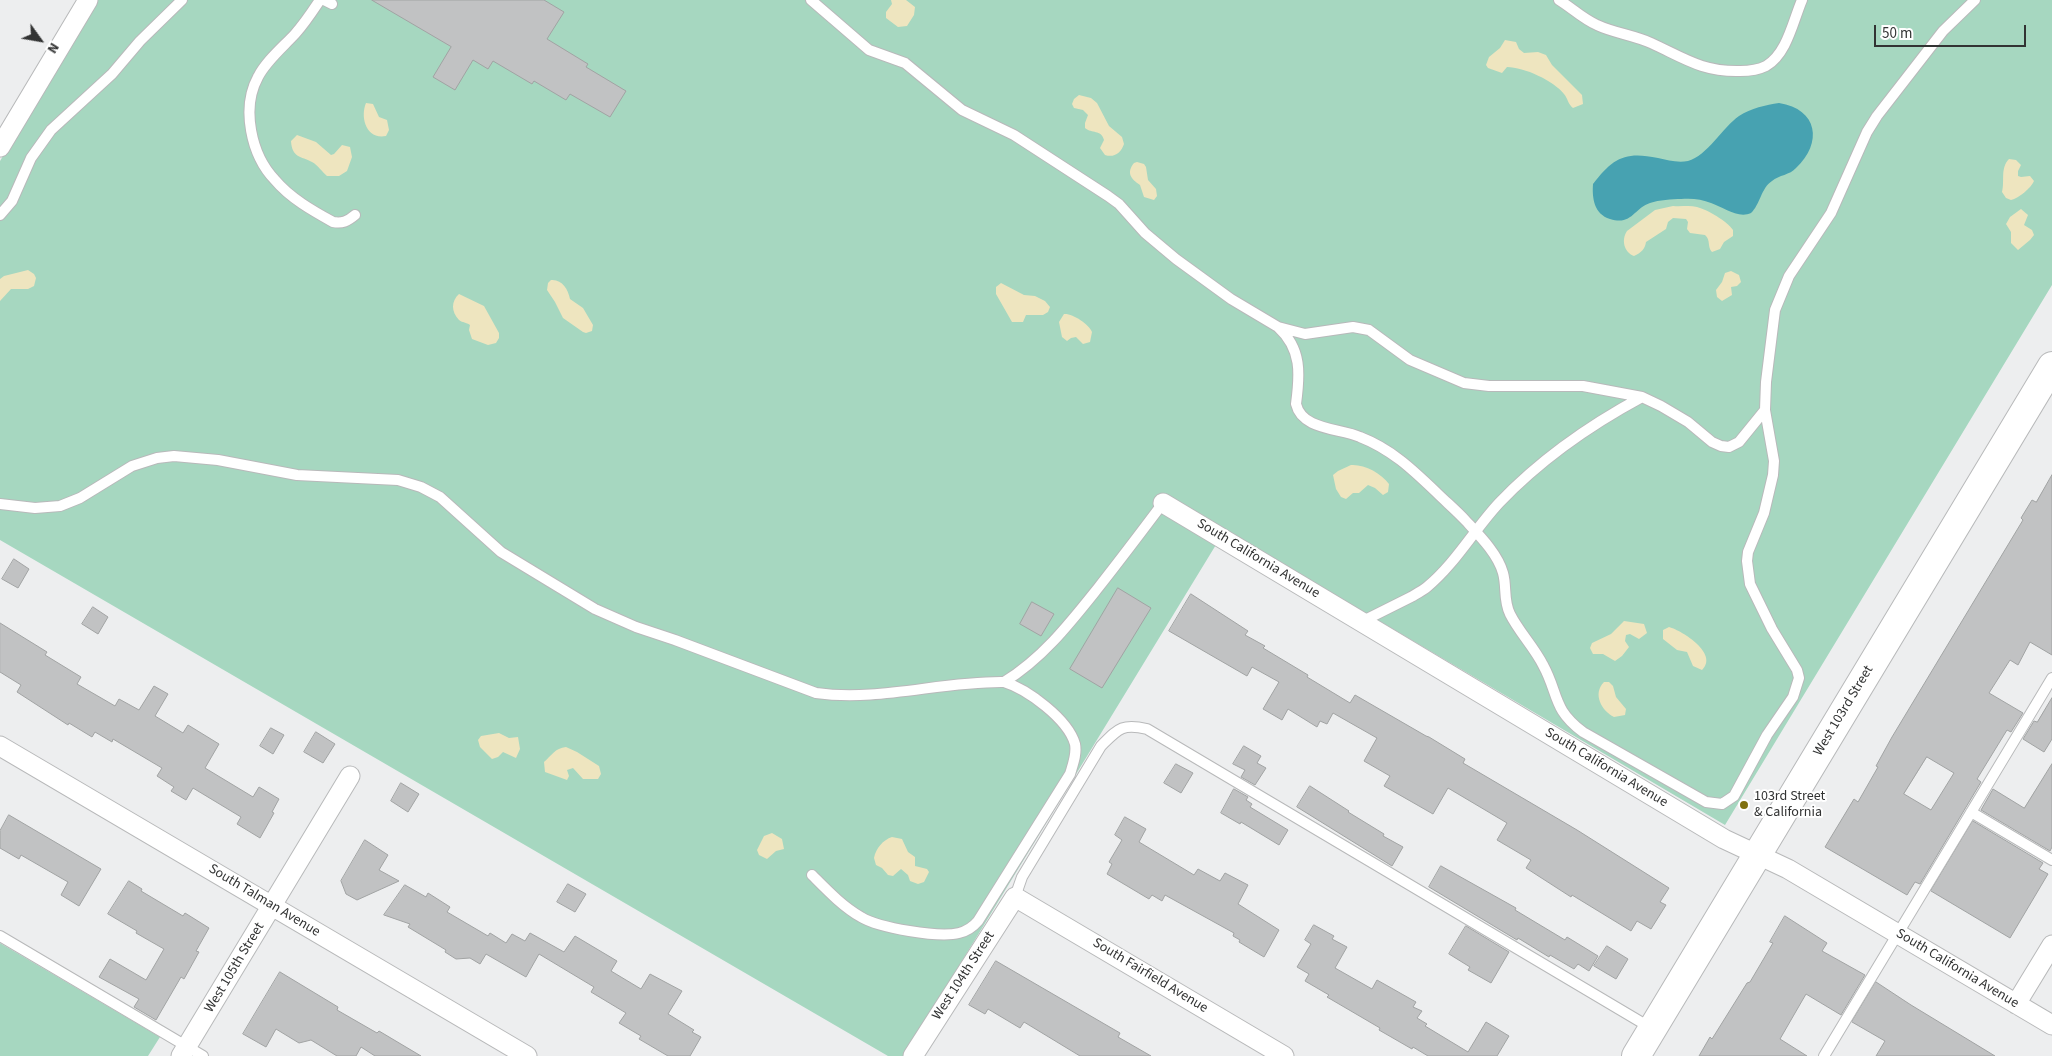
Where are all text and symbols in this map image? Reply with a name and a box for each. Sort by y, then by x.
north arrow [15,15,65,65]
scale bar [1877,15,2030,47]
text: 50 m [1882,23,1912,44]
text: N [42,39,64,57]
street label: South California Avenue [1194,516,1322,602]
street label: West 103rd Street [1810,663,1878,759]
street label: South California Avenue [1542,725,1670,811]
place label: 103rd Street & California [1754,789,1825,822]
marker: 103rd Street & California [1738,799,1750,811]
street label: South Talman Avenue [205,861,323,941]
street label: West 105th Street [201,920,269,1016]
street label: South California Avenue [1893,926,2021,1012]
street label: West 104th Street [929,929,999,1023]
street label: South Fairfield Avenue [1089,935,1211,1017]

